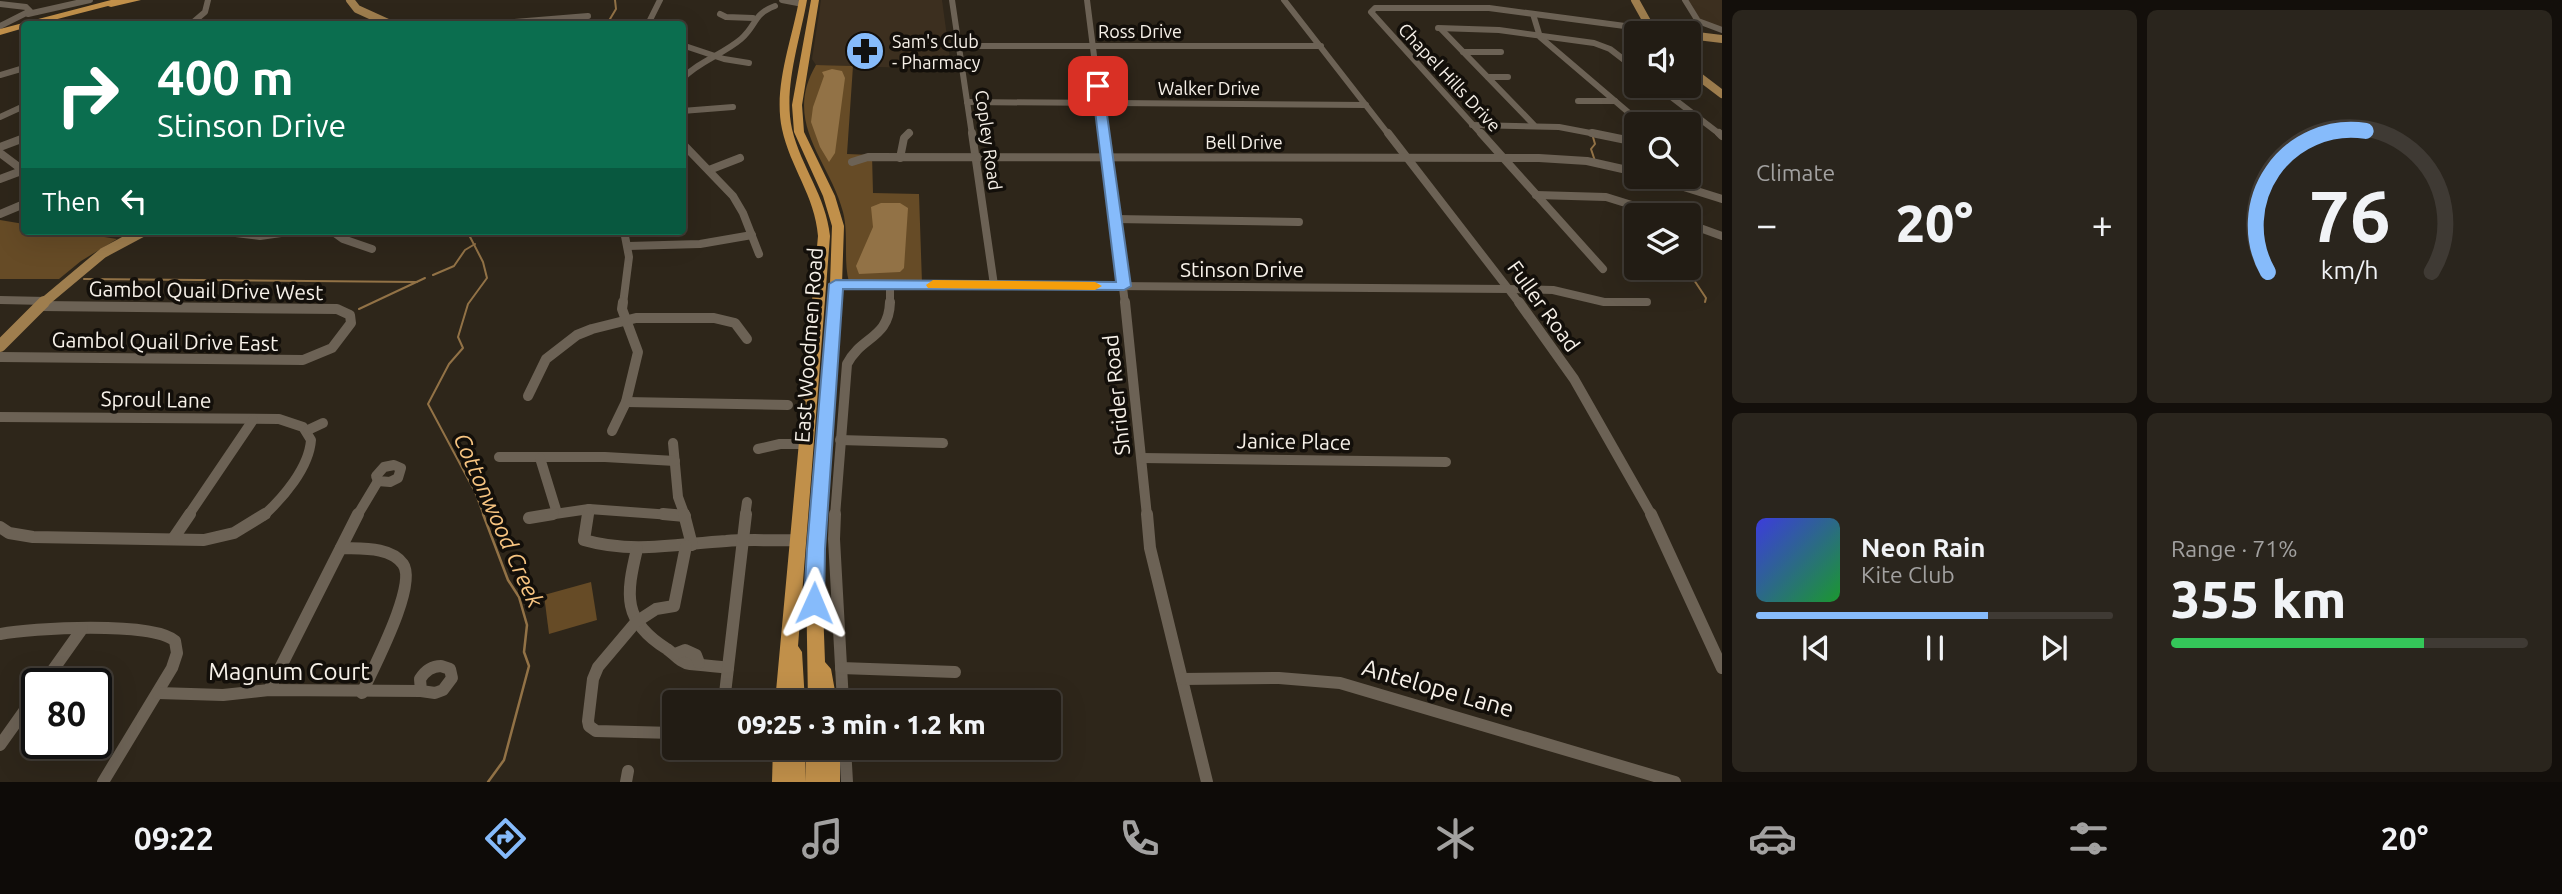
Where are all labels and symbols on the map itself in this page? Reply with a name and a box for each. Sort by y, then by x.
street label: Chapel Hills Drive [1395,19,1505,135]
street label: Ross Drive [1098,21,1182,41]
pharmacy icon: Sam's Club - Pharmacy [844,30,886,72]
place label: Sam's Club - Pharmacy [892,31,981,72]
pin [1068,56,1128,116]
street label: Walker Drive [1158,78,1260,98]
street label: Copley Road [972,89,1006,191]
street label: Bell Drive [1205,132,1283,152]
street label: East Woodmen Road [789,247,827,443]
street label: Fuller Road [1503,256,1585,356]
street label: Stinson Drive [1180,257,1304,281]
street label: Gambol Quail Drive West [88,276,324,304]
street label: Gambol Quail Drive East [52,327,278,355]
street label: Shrider Road [1098,334,1134,456]
street label: Sproul Lane [100,386,212,412]
street label: Janice Place [1237,428,1351,454]
water label: Cottonwood Creek [449,429,549,611]
position arrow [777,566,851,640]
street label: Antelope Lane [1359,653,1517,723]
street label: Magnum Court [208,658,370,685]
speed limit sign: 80 [21,668,112,759]

